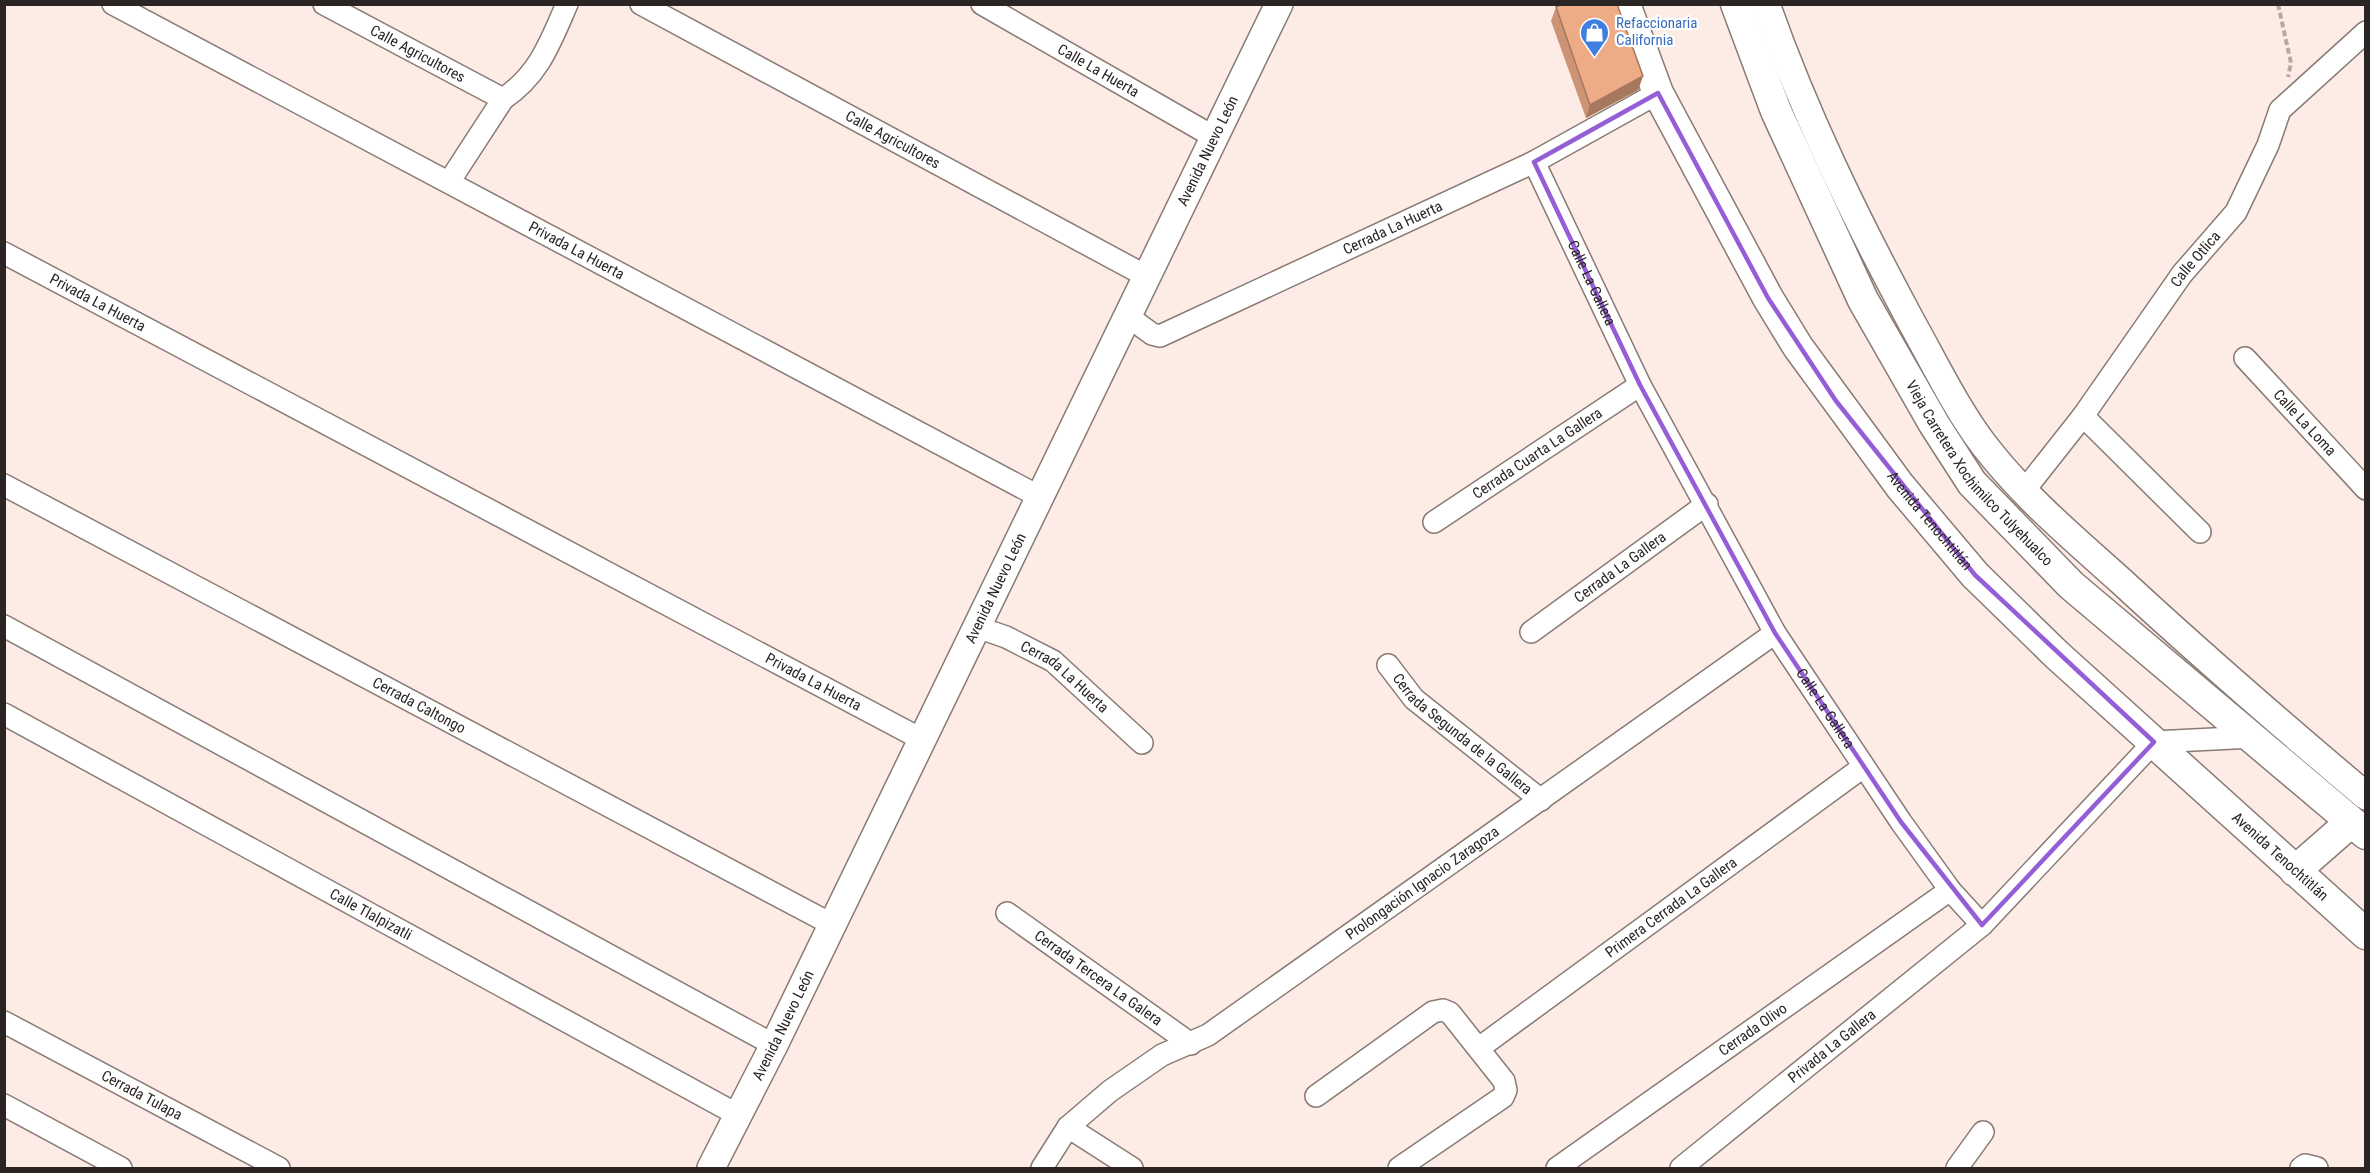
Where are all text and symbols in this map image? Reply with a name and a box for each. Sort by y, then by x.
place label: Refaccionaria California [1616,14,1697,49]
shop icon: Refaccionaria California [1579,16,1611,58]
street label: Calle Agricultores [367,21,468,86]
street label: Calle La Huerta [1054,40,1142,101]
street label: Avenida Nuevo León [1173,93,1242,209]
street label: Calle Agricultores [842,107,943,173]
street label: Cerrada La Huerta [1340,197,1445,259]
street label: Privada La Huerta [526,218,628,283]
street label: Calle Otlica [2167,227,2224,290]
street label: Calle La Gallera [1564,237,1619,329]
street label: Privada La Huerta [47,270,149,335]
street label: Vieja Carretera Xochimilco Tulyehualco [1902,377,2057,570]
street label: Calle La Loma [2270,386,2340,460]
street label: Cerrada Cuarta La Gallera [1469,404,1605,503]
street label: Avenida Tenochtitlán [1883,468,1976,574]
street label: Cerrada La Gallera [1571,528,1669,607]
street label: Avenida Nuevo León [961,530,1030,646]
street label: Cerrada La Huerta [1017,637,1112,717]
street label: Privada La Huerta [762,649,864,715]
street label: Calle La Gallera [1792,665,1858,752]
street label: Cerrada Segunda de la Gallera [1389,670,1536,798]
street label: Cerrada Caltongo [369,673,469,737]
street label: Avenida Tenochtitlán [2228,808,2332,905]
street label: Prolongación Ignacio Zaragoza [1342,823,1503,944]
street label: Primera Cerrada La Gallera [1602,853,1740,962]
street label: Calle Tlalpizatli [327,885,415,944]
street label: Cerrada Tercera La Galera [1031,926,1166,1030]
street label: Avenida Nuevo León [749,967,818,1083]
street label: Cerrada Olivo [1715,999,1791,1060]
street label: Privada La Gallera [1785,1005,1879,1087]
street label: Cerrada Tulapa [98,1066,185,1124]

